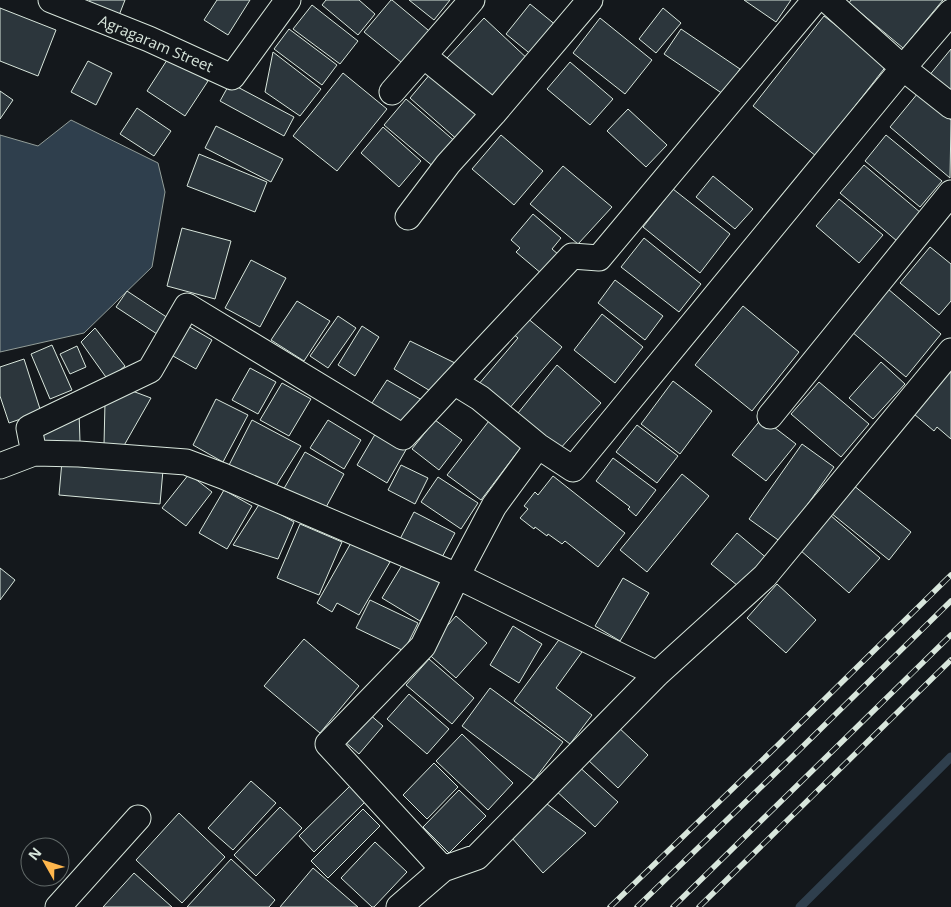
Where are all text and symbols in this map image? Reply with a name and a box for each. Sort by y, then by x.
street label: Agragaram Street [96,10,216,76]
north arrow [20,837,70,887]
text: N [24,843,45,864]

